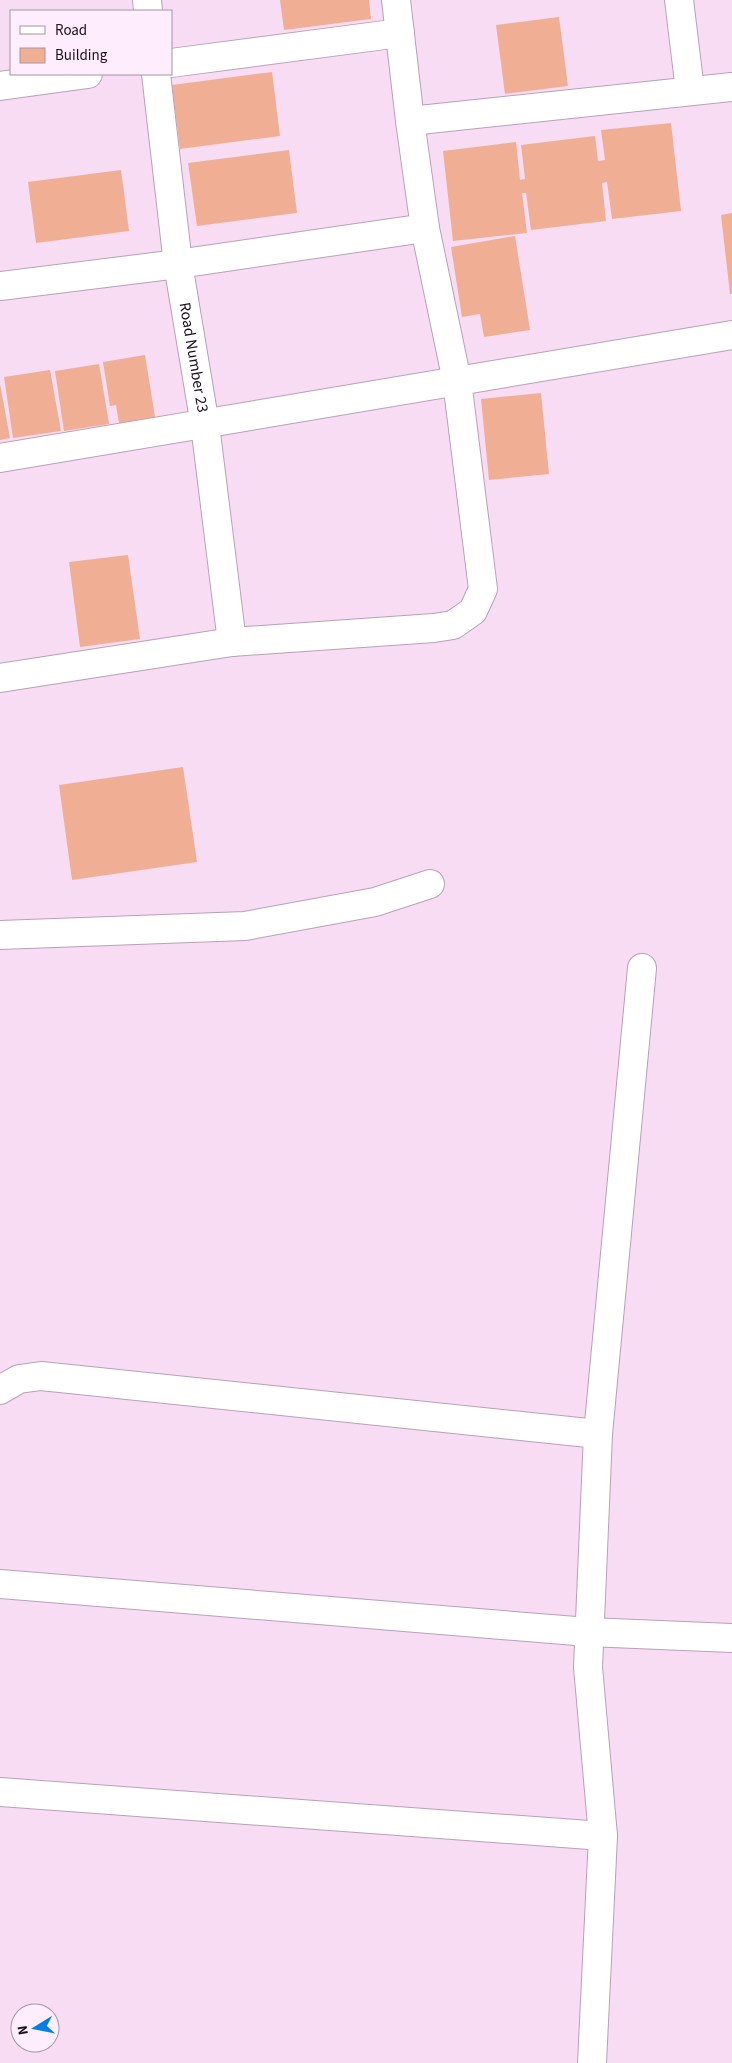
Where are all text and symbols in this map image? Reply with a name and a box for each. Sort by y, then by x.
legend [10,10,172,75]
text: Road [55,20,87,41]
text: Building [55,45,108,66]
street label: Road Number 23 [174,301,214,414]
north arrow [10,2003,60,2053]
text: N [13,2024,34,2036]

